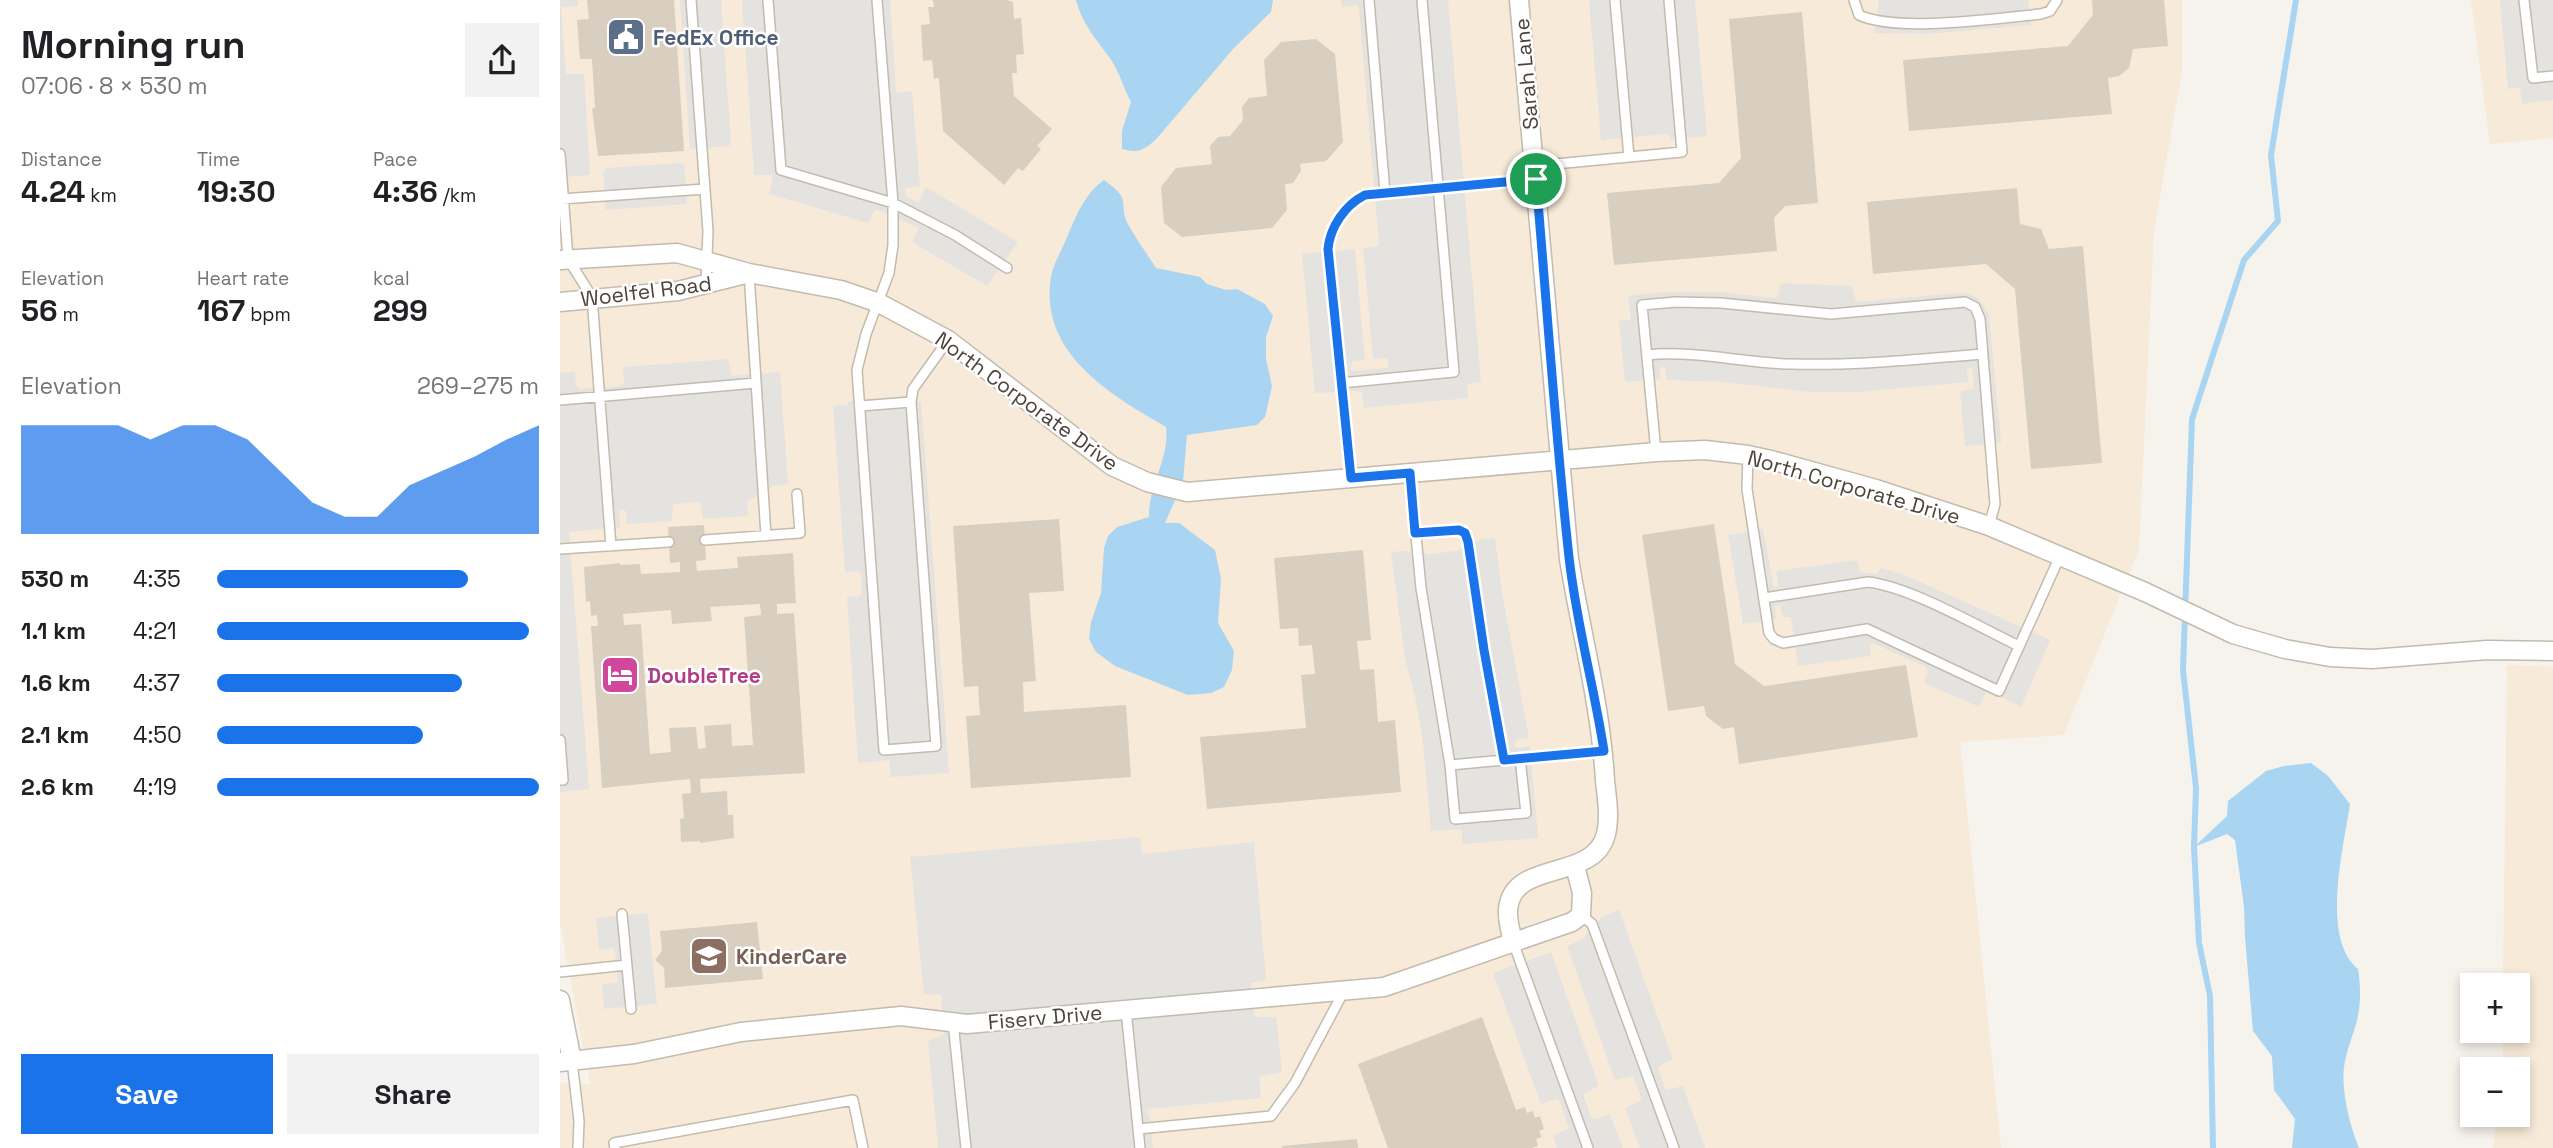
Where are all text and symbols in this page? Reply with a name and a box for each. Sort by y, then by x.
public building icon: FedEx Office [605,16,647,58]
street label: Sarah Lane [1508,17,1544,131]
text: Morning run [21,21,246,69]
button: share [465,23,539,97]
place label: FedEx Office [653,24,779,51]
text: 07:06 · 8 × 530 m [21,71,208,101]
text: Distance [21,147,102,172]
text: Time [197,147,240,172]
text: Pace [373,147,417,172]
pin [1506,149,1566,209]
icon: arrive [1517,160,1555,198]
text: 4.24 [21,172,85,211]
text: 19:30 [197,172,276,211]
text: 4:36 [373,172,438,211]
text: km [85,183,117,208]
text: /km [438,183,476,208]
text: Elevation [21,266,104,291]
text: Heart rate [197,266,289,291]
text: kcal [373,266,410,291]
street label: Woelfel Road [579,270,713,312]
text: 56 [21,291,58,330]
text: 167 [197,291,245,330]
text: 299 [373,291,428,330]
text: m [58,302,79,327]
text: bpm [245,302,291,327]
street label: North Corporate Drive [930,325,1124,477]
text: Elevation [21,371,122,401]
text: 269–275 m [417,371,539,401]
street label: North Corporate Drive [1745,444,1963,530]
text: 530 m [21,564,89,594]
text: 4:35 [133,564,181,594]
text: 1.1 km [21,616,86,646]
text: 4:21 [133,616,177,646]
hotel icon: DoubleTree [599,654,641,696]
place label: DoubleTree [647,662,761,689]
text: 1.6 km [21,668,91,698]
text: 4:37 [133,668,180,698]
text: 2.1 km [21,720,89,750]
text: 4:50 [133,720,182,750]
text: 2.6 km [21,772,94,802]
text: 4:19 [133,772,177,802]
school or university icon: KinderCare [688,935,730,977]
place label: KinderCare [736,943,847,970]
map controls [2460,973,2530,1127]
button: + [2460,973,2530,1043]
street label: Fiserv Drive [987,999,1103,1035]
button: Save [21,1054,273,1134]
button: Share [287,1054,539,1134]
button: − [2460,1057,2530,1127]

